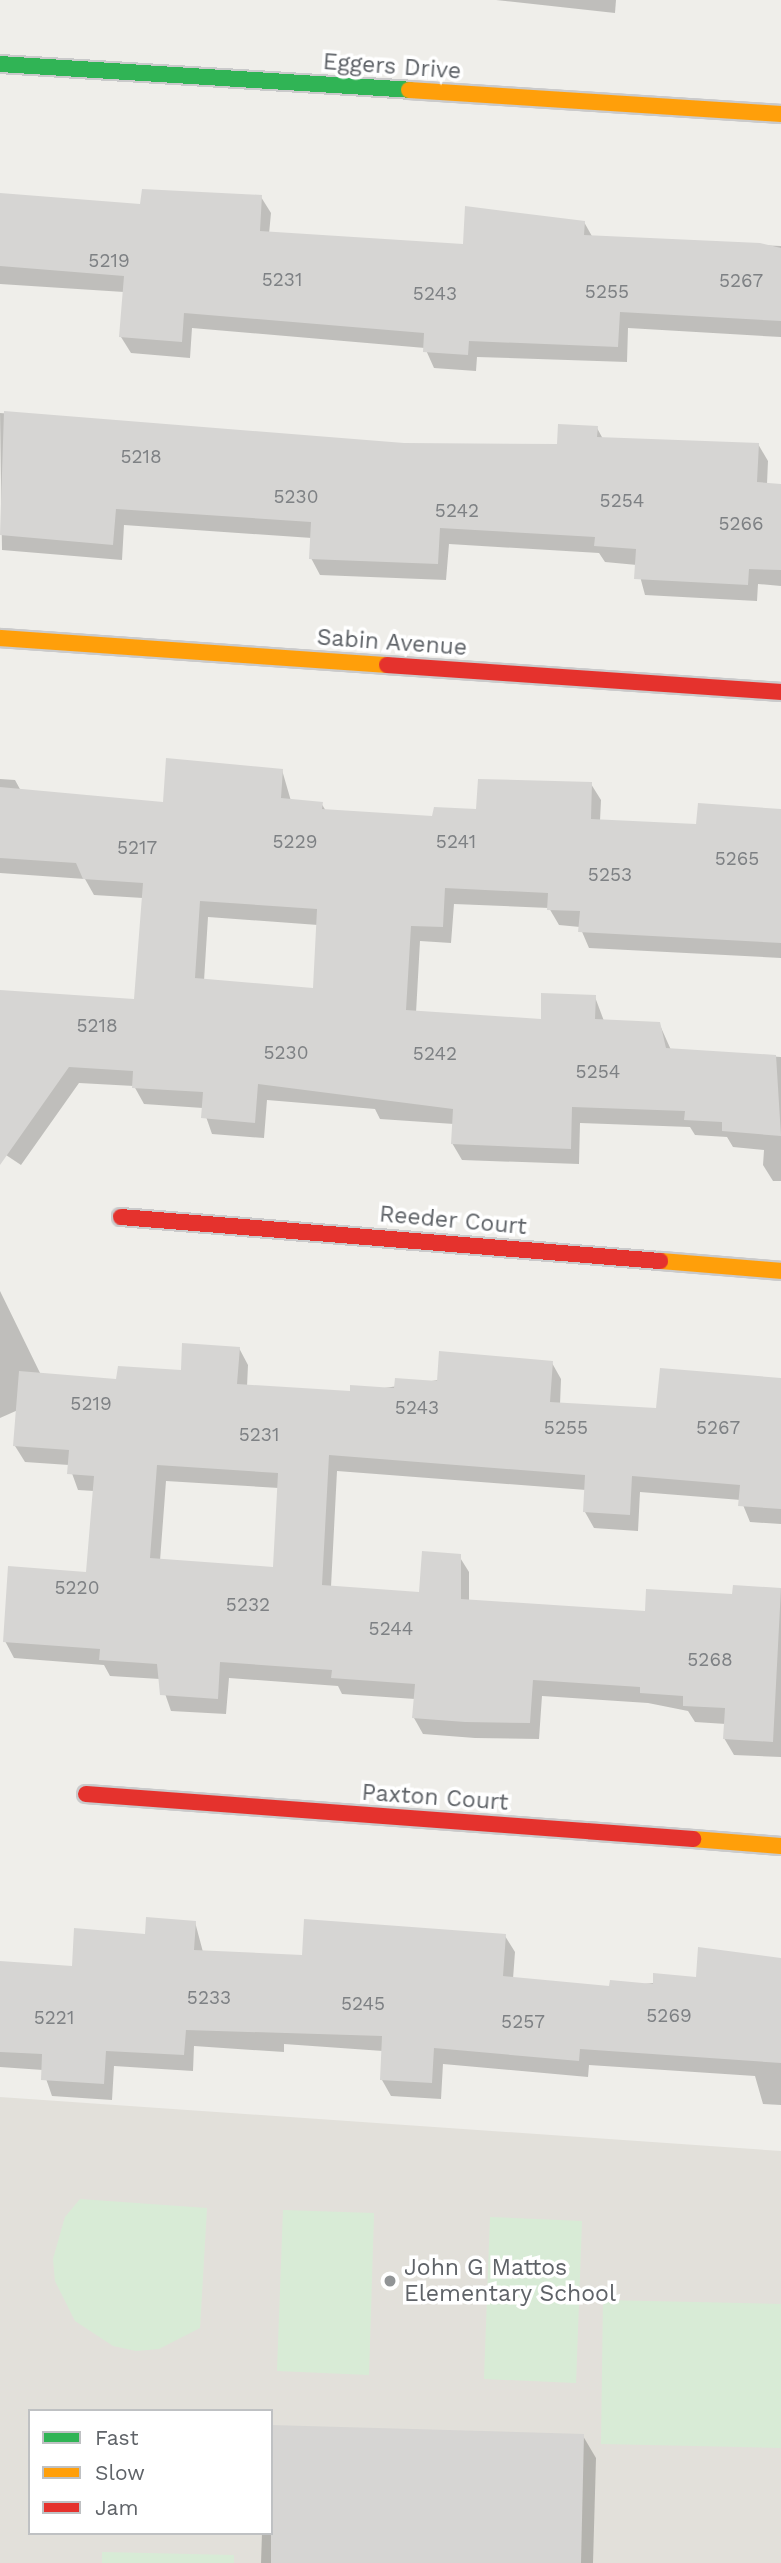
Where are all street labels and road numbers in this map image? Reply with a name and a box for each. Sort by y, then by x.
street label: Eggers Drive [322,48,462,86]
street label: Sabin Avenue [315,624,469,662]
street label: Reeder Court [378,1201,528,1241]
street label: Paxton Court [361,1779,509,1817]

